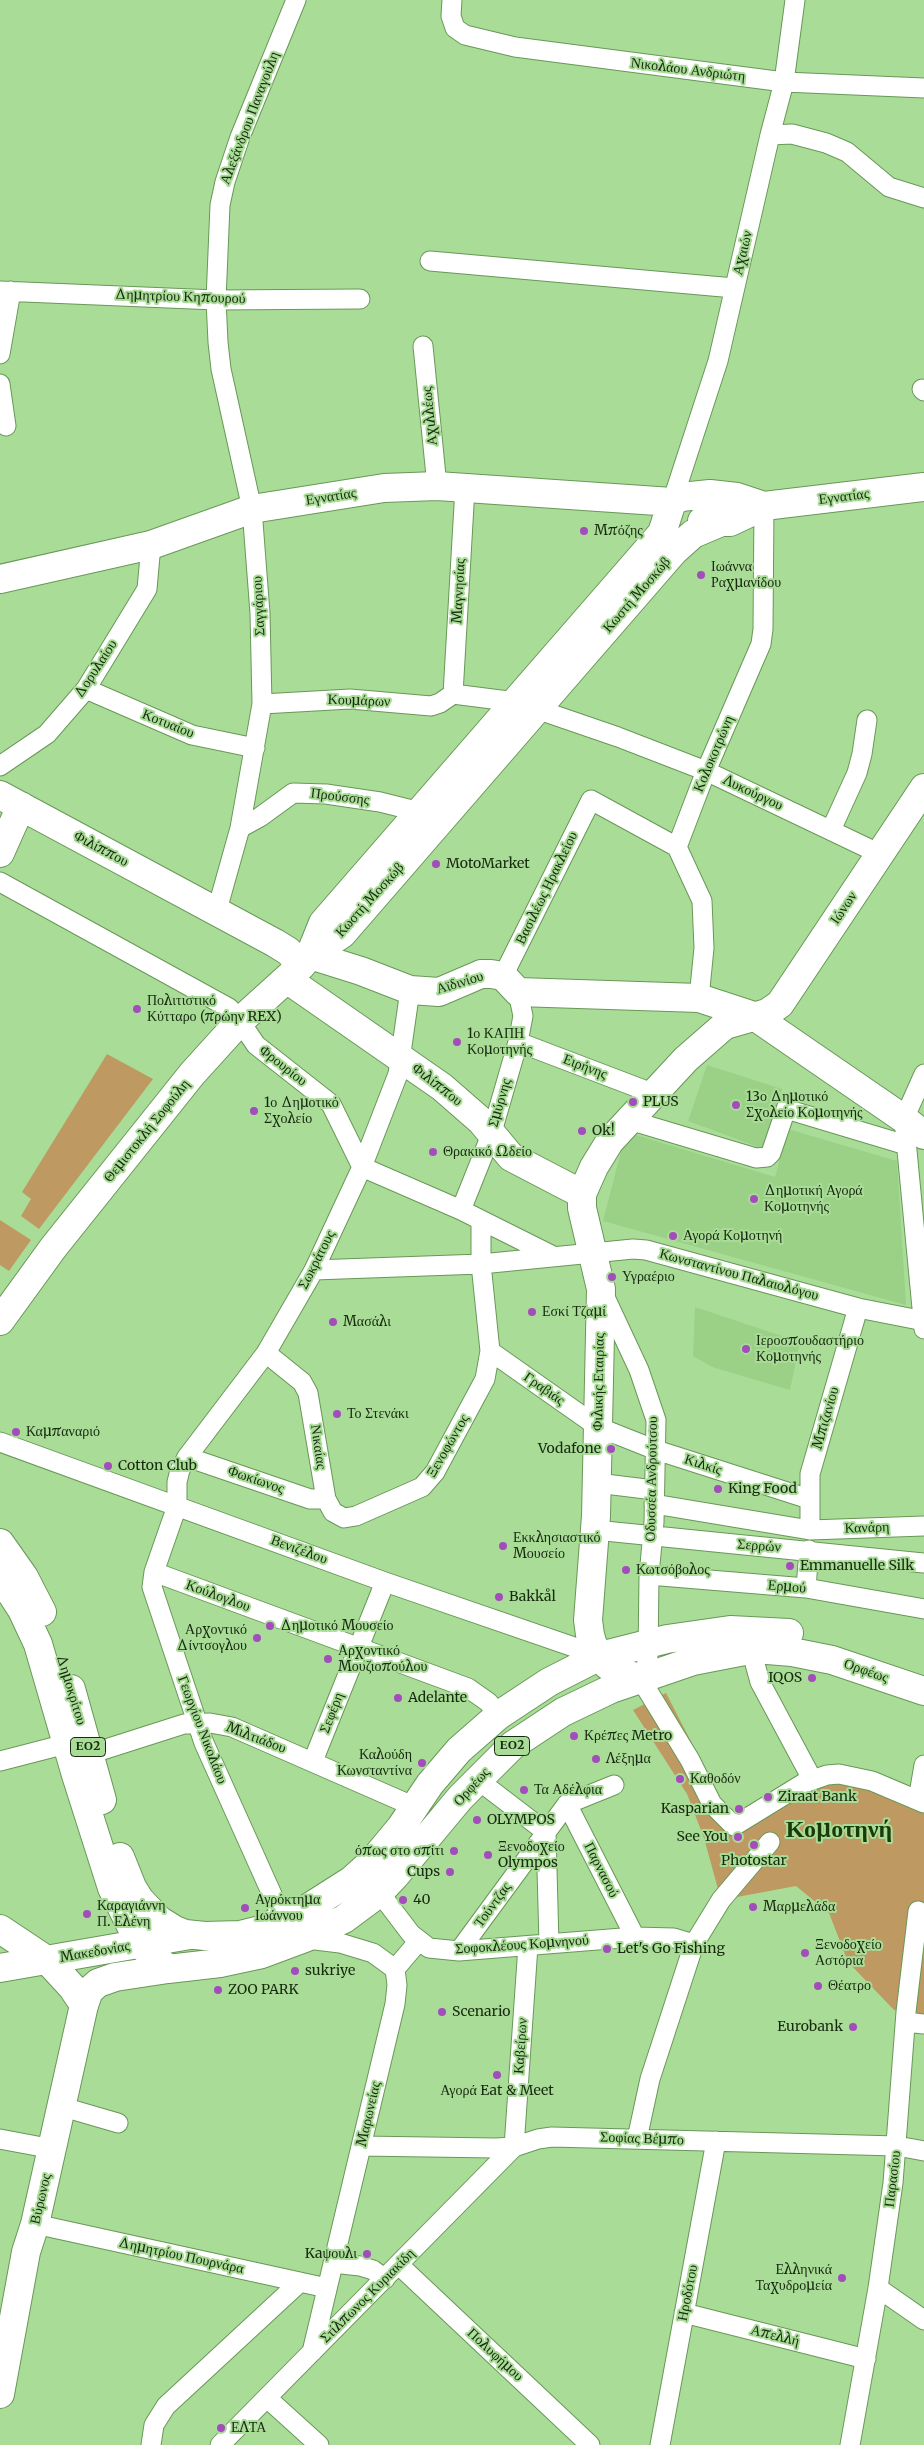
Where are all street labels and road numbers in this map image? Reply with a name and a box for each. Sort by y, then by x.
street label: Αλεξάνδρου Παναγούλη [217,49,283,187]
street label: Νικολάου Ανδριώτη [630,55,746,85]
street label: Αχαιών [730,229,756,277]
street label: Δημητρίου Κηπουρού [114,286,246,308]
street label: Αχιλλέως [419,386,441,446]
street label: Εγνατίας [305,485,357,509]
street label: Εγνατίας [818,486,870,508]
street label: Κωστή Μοσκώβ [600,554,674,636]
street label: Μαγνησίας [449,558,469,624]
street label: Σαγγάριου [249,576,269,636]
street label: Δορυλαίου [71,637,121,701]
street label: Κουμάρων [327,692,391,710]
street label: Κοτυαίου [139,706,197,742]
street label: Κολοκοτρώνη [690,713,738,795]
street label: Λυκούργου [720,772,786,814]
street label: Προύσσης [310,785,370,809]
street label: Φιλίππου [71,828,131,870]
street label: Βασιλέως Ηρακλείου [512,829,582,947]
street label: Κωστή Μοσκώβ [332,859,408,941]
street label: Ιώνων [827,888,861,928]
street label: Αϊδινίου [434,968,486,998]
street label: Φρουρίου [256,1042,310,1090]
street label: Ειρήνης [561,1051,609,1083]
street label: Φιλίππου [408,1060,466,1110]
street label: Θεμιστοκλή Σοφούλη [100,1076,194,1186]
street label: Σμύρνης [485,1077,515,1129]
street label: Σωκράτους [295,1228,339,1292]
street label: Κωνσταντίνου Παλαιολόγου [658,1246,820,1304]
street label: Φιλικής Εταιρίας [590,1333,608,1431]
street label: Γραβιάς [520,1369,568,1409]
street label: Μπιζανίου [809,1385,843,1451]
street label: Ξενοφώντος [423,1411,473,1481]
street label: Οδυσσέα Ανδρούτσου [643,1416,661,1542]
street label: Νικαίας [307,1424,329,1470]
street label: Κιλκίς [682,1451,724,1479]
street label: Φωκίωνος [226,1463,286,1497]
street label: Κανάρη [844,1519,890,1537]
street label: Βενιζέλου [268,1532,330,1568]
street label: Σερρών [737,1536,781,1556]
street label: Κούλογλου [183,1577,253,1615]
street label: Ερμού [767,1577,807,1597]
street label: Δημοκρίτου [52,1653,90,1727]
street label: Ορφέως [842,1656,890,1686]
street label: Γεωργίου Νικολάου [174,1674,230,1786]
street label: Σεφέρη [317,1690,347,1736]
street label: Μιλτιάδου [224,1719,288,1757]
road number: ΕΟ2 [494,1736,530,1755]
road number: ΕΟ2 [70,1738,106,1756]
street label: Ορφέως [450,1764,494,1810]
street label: Παρνασού [580,1840,622,1900]
street label: Τούντζας [471,1879,515,1931]
street label: Σοφοκλέους Κομνηνού [455,1932,589,1958]
street label: Μακεδονίας [59,1938,131,1966]
street label: Καβείρων [511,2017,531,2075]
street label: Μαρωνείας [353,2080,385,2148]
street label: Σοφίας Βέμπο [600,2129,684,2149]
street label: Παρασίου [881,2150,905,2208]
street label: Βύρωνος [27,2172,55,2226]
street label: Δημητρίου Πουρνάρα [117,2234,245,2278]
street label: Στίλπωνος Κυριακίδη [317,2245,419,2347]
street label: Ηροδότου [674,2263,702,2323]
street label: Απελλή [749,2322,801,2350]
street label: Πολυφήμου [464,2325,526,2385]

